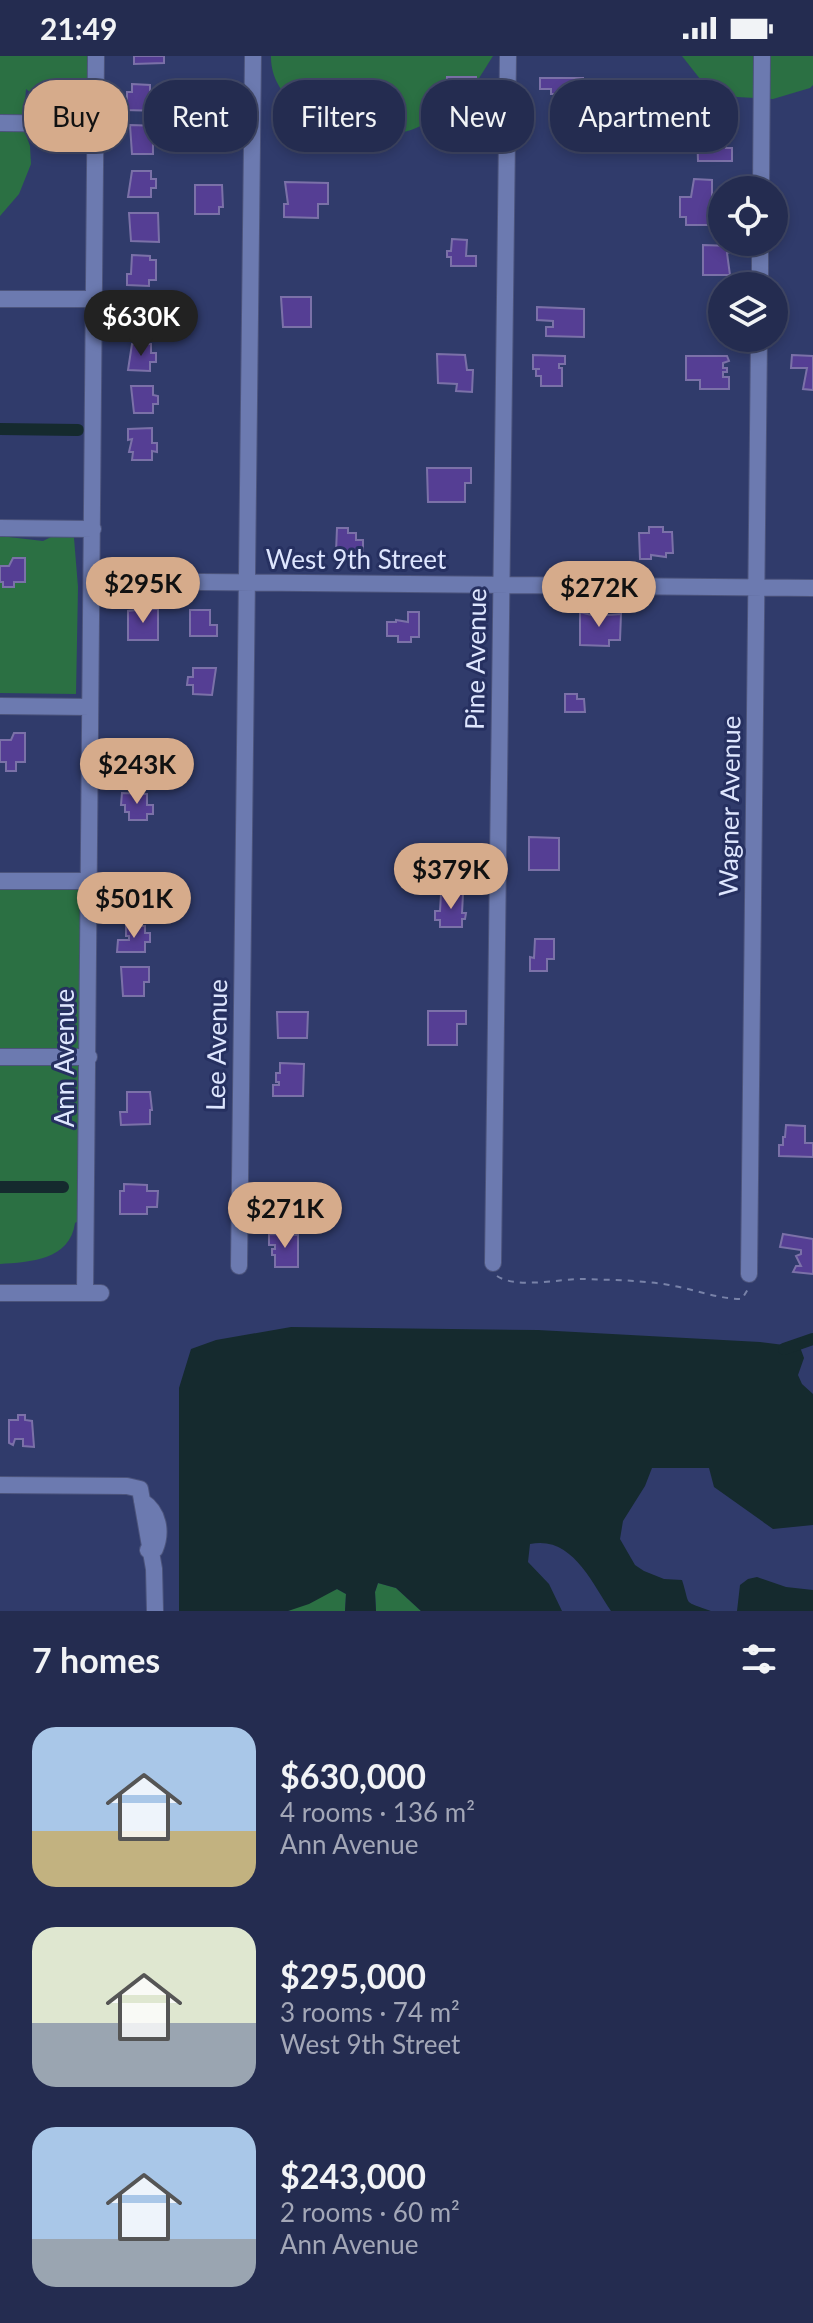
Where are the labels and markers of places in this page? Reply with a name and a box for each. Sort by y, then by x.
pin: $630K [85,290,197,358]
pin: $295K [87,557,199,625]
pin: $272K [543,561,655,629]
pin: $243K [81,738,193,806]
pin: $379K [395,843,507,911]
pin: $501K [78,872,190,940]
pin: $271K [229,1182,341,1250]

